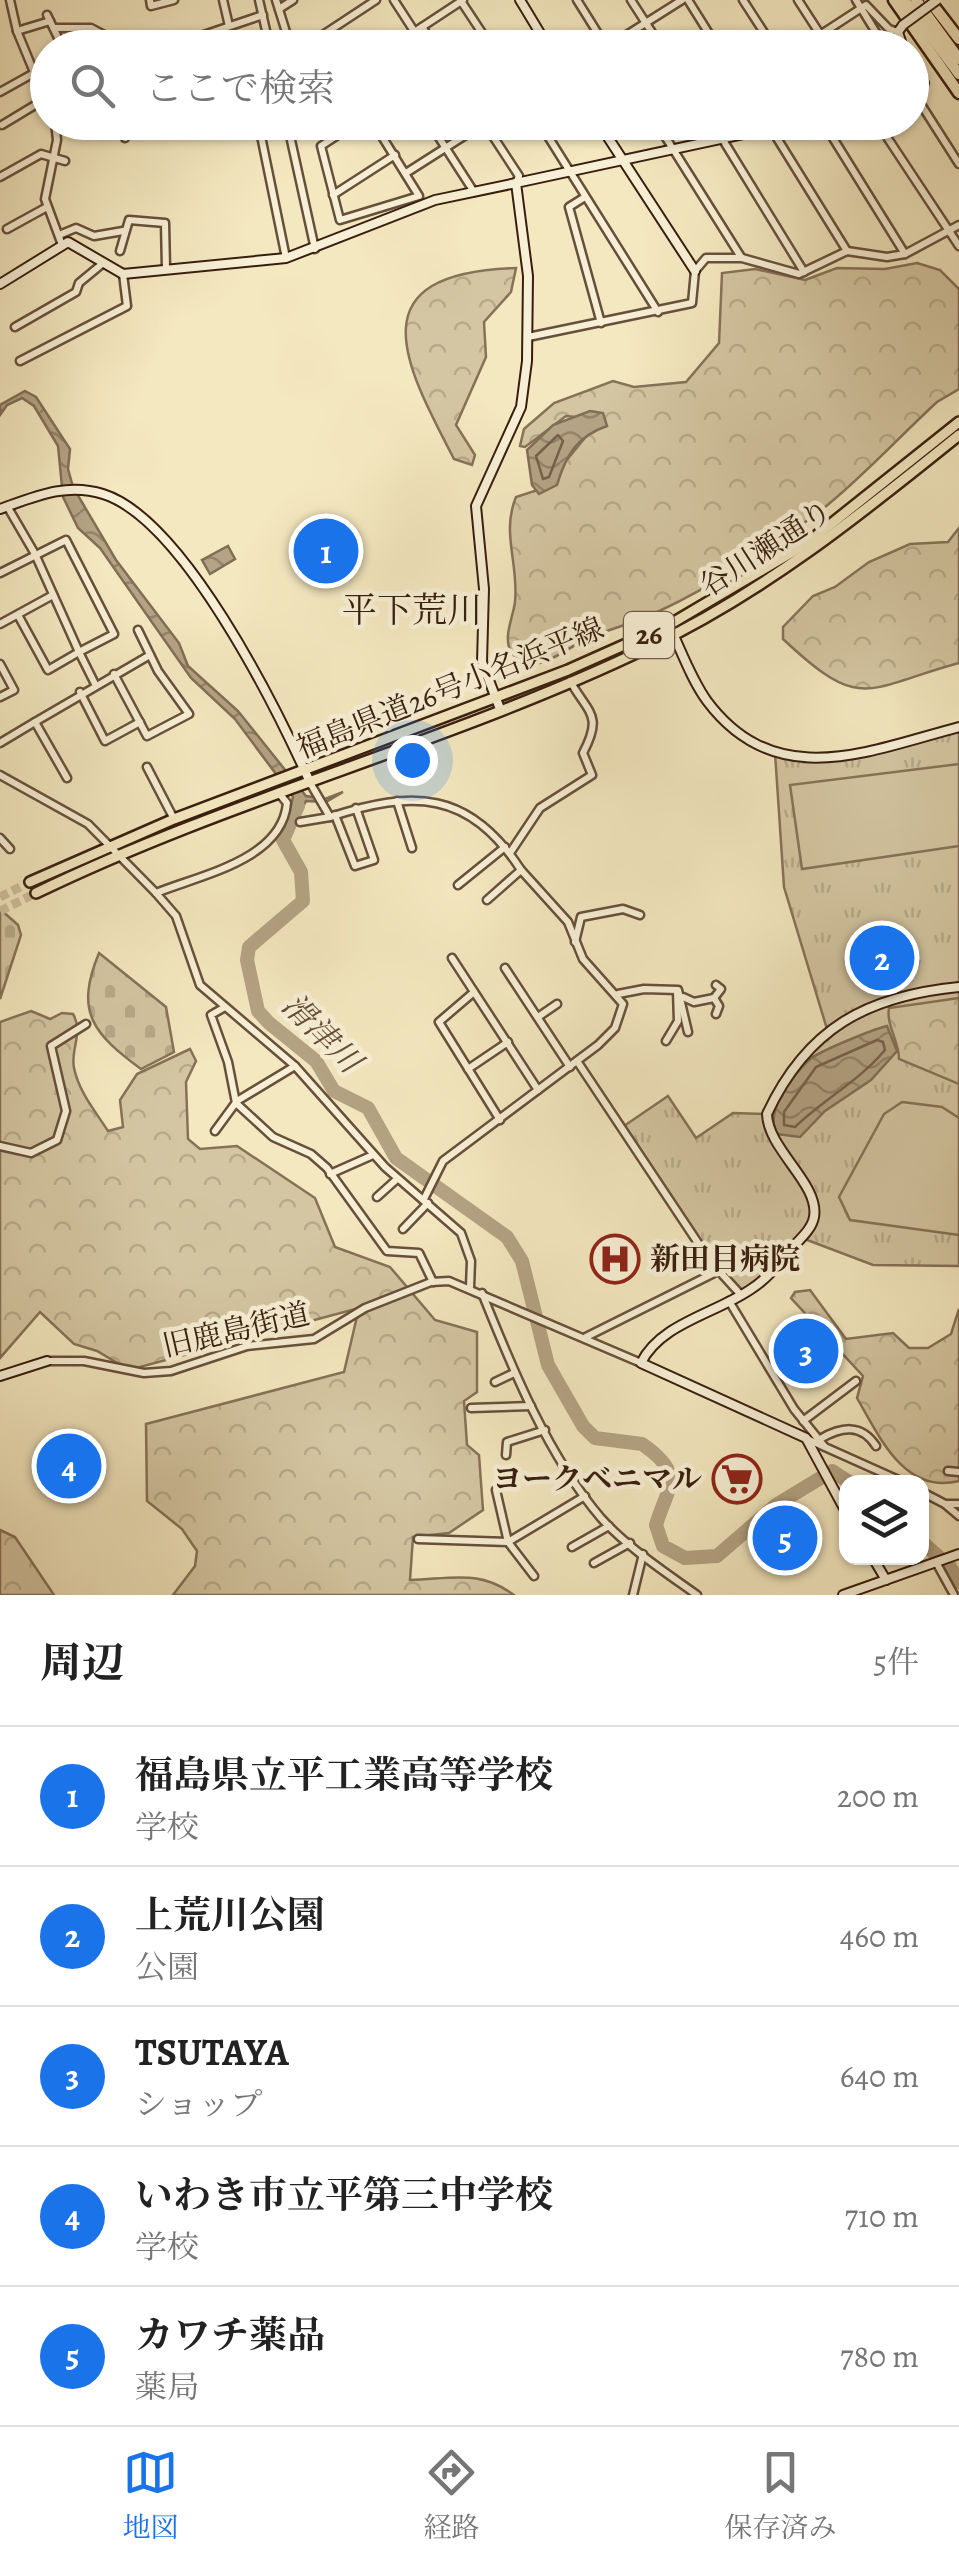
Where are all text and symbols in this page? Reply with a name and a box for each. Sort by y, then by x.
search box [30,30,929,140]
icon: search [65,58,120,113]
text: ここで検索 [145,62,335,114]
street label: 谷川瀬通り [692,490,840,606]
pin: 1 [294,514,358,588]
district label: 平下荒川 [342,586,482,634]
street label: 福島県道26号小名浜平線 [290,608,610,768]
road number: 26 [624,612,674,658]
your location [387,735,438,786]
pin: 2 [850,920,914,996]
water label: 滑津川 [272,983,374,1085]
hospital icon: 新田目病院 [589,1233,641,1285]
place label: 新田目病院 [650,1239,800,1279]
street label: 旧鹿島街道 [158,1294,314,1366]
pin: 3 [774,1314,838,1388]
pin: 4 [36,1428,102,1504]
supermarket icon: ヨークベニマル [711,1453,763,1505]
place label: ヨークベニマル [492,1459,702,1499]
map controls [839,1475,929,1565]
button: layers [839,1475,929,1565]
pin: 5 [752,1500,818,1576]
text: 周辺 [40,1634,124,1691]
text: 5件 [873,1640,919,1684]
text: 福島県立平工業高等学校 [135,1749,553,1801]
text: 1 [67,1774,78,1818]
text: 200 m [837,1774,919,1818]
text: 学校 [135,1805,199,1849]
text: 上荒川公園 [135,1889,325,1941]
text: 2 [65,1914,80,1958]
text: 460 m [840,1914,919,1958]
text: 公園 [135,1945,199,1989]
text: TSUTAYA [135,2026,289,2078]
text: 3 [66,2054,79,2098]
text: 640 m [840,2054,919,2098]
text: ショップ [135,2082,262,2126]
text: いわき市立平第三中学校 [135,2169,553,2221]
text: 4 [65,2194,80,2238]
text: 710 m [845,2194,919,2238]
text: 学校 [135,2225,199,2269]
text: カワチ薬品 [135,2309,325,2361]
text: 5 [66,2334,79,2378]
text: 780 m [840,2334,919,2378]
text: 薬局 [135,2365,199,2409]
tab: 地図 [122,2445,179,2547]
tab: 経路 [423,2445,480,2547]
tab: 保存済み [724,2445,837,2547]

